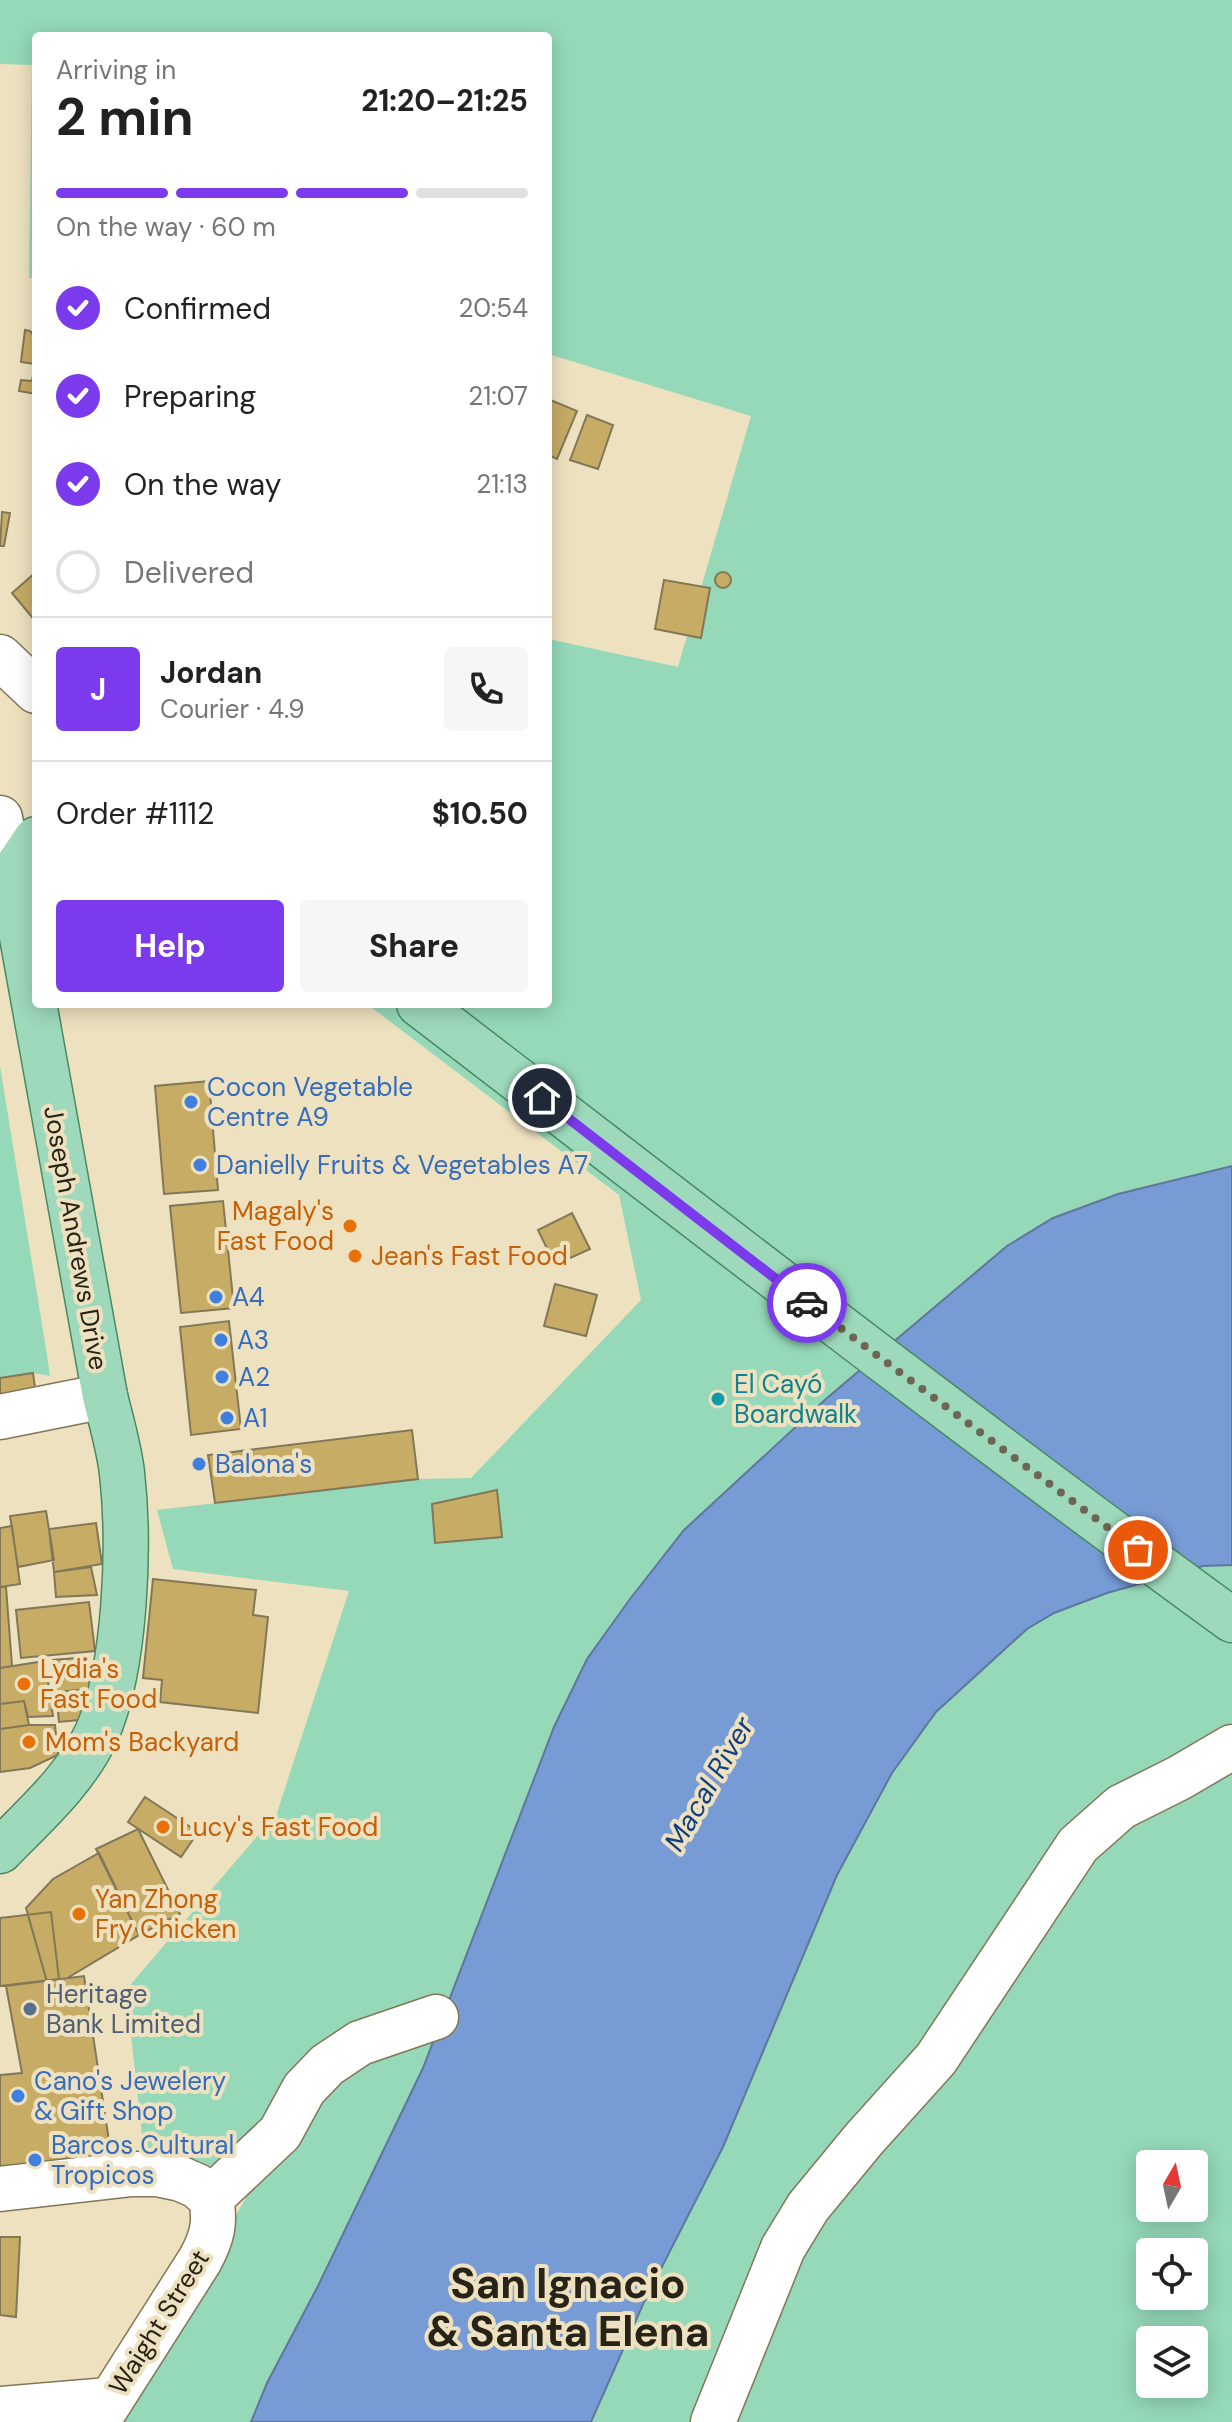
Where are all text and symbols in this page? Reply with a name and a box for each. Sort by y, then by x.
text: Arriving in [56,53,176,87]
text: 21:20–21:25 [361,81,528,120]
text: 2 min [56,83,194,151]
text: On the way · 60 m [56,210,276,244]
icon: check [56,286,100,330]
text: Confirmed [124,289,271,328]
text: 20:54 [459,291,528,325]
icon: check [56,374,100,418]
text: Preparing [124,377,256,416]
text: 21:07 [468,379,528,413]
icon: check [56,462,100,506]
text: On the way [124,465,281,504]
text: 21:13 [476,467,528,501]
text: Delivered [124,553,254,592]
button: phone [444,647,528,731]
text: Jordan [160,653,262,692]
text: J [90,670,106,709]
text: Courier · 4.9 [160,692,305,726]
text: Order #1112 [56,794,214,833]
text: $10.50 [432,794,528,833]
button: Help [56,900,284,992]
button: Share [300,900,528,992]
pin [508,1064,576,1132]
place label: Cocon Vegetable Centre A9 [207,1070,413,1134]
icon: home [520,1076,564,1120]
marker: Cocon Vegetable Centre A9 [182,1093,200,1111]
street label: Joseph Andrews Drive [36,1103,116,1373]
place label: Danielly Fruits & Vegetables A7 [216,1148,588,1182]
marker: Danielly Fruits & Vegetables A7 [191,1156,209,1174]
place label: Magaly's Fast Food [217,1194,334,1258]
marker: Magaly's Fast Food [341,1217,359,1235]
place label: Jean's Fast Food [371,1239,568,1273]
marker: Jean's Fast Food [346,1247,364,1265]
courier [767,1263,847,1343]
place label: A4 [232,1280,265,1314]
icon: car [785,1281,829,1325]
marker: A4 [207,1288,225,1306]
place label: A3 [237,1323,269,1357]
marker: A3 [212,1331,230,1349]
place label: A2 [238,1360,270,1394]
place label: El Cayó Boardwalk [734,1367,857,1431]
marker: A2 [213,1368,231,1386]
marker: El Cayó Boardwalk [709,1390,727,1408]
place label: A1 [243,1401,268,1435]
marker: A1 [218,1409,236,1427]
place label: Balona's [215,1447,312,1481]
marker: Balona's [190,1455,208,1473]
pin [1104,1516,1172,1584]
icon: bag [1116,1528,1160,1572]
place label: Lydia's Fast Food [40,1652,157,1716]
marker: Lydia's Fast Food [15,1675,33,1693]
water label: Macal River [656,1710,763,1858]
place label: Mom's Backyard [45,1725,239,1759]
marker: Mom's Backyard [20,1733,38,1751]
place label: Lucy's Fast Food [179,1810,378,1844]
marker: Lucy's Fast Food [154,1818,172,1836]
place label: Yan Zhong Fry Chicken [95,1882,236,1946]
marker: Yan Zhong Fry Chicken [70,1905,88,1923]
place label: Heritage Bank Limited [46,1977,201,2041]
marker: Heritage Bank Limited [21,2000,39,2018]
place label: Cano's Jewelery & Gift Shop [34,2064,226,2128]
marker: Cano's Jewelery & Gift Shop [9,2087,27,2105]
place label: Barcos Cultural Tropicos [51,2128,234,2192]
north arrow [1136,2150,1208,2222]
map controls [1136,2150,1208,2398]
marker: Barcos Cultural Tropicos [26,2151,44,2169]
button: locate [1136,2238,1208,2310]
street label: Waight Street [101,2243,217,2401]
district label: San Ignacio & Santa Elena [427,2256,709,2359]
button: layers [1136,2326,1208,2398]

